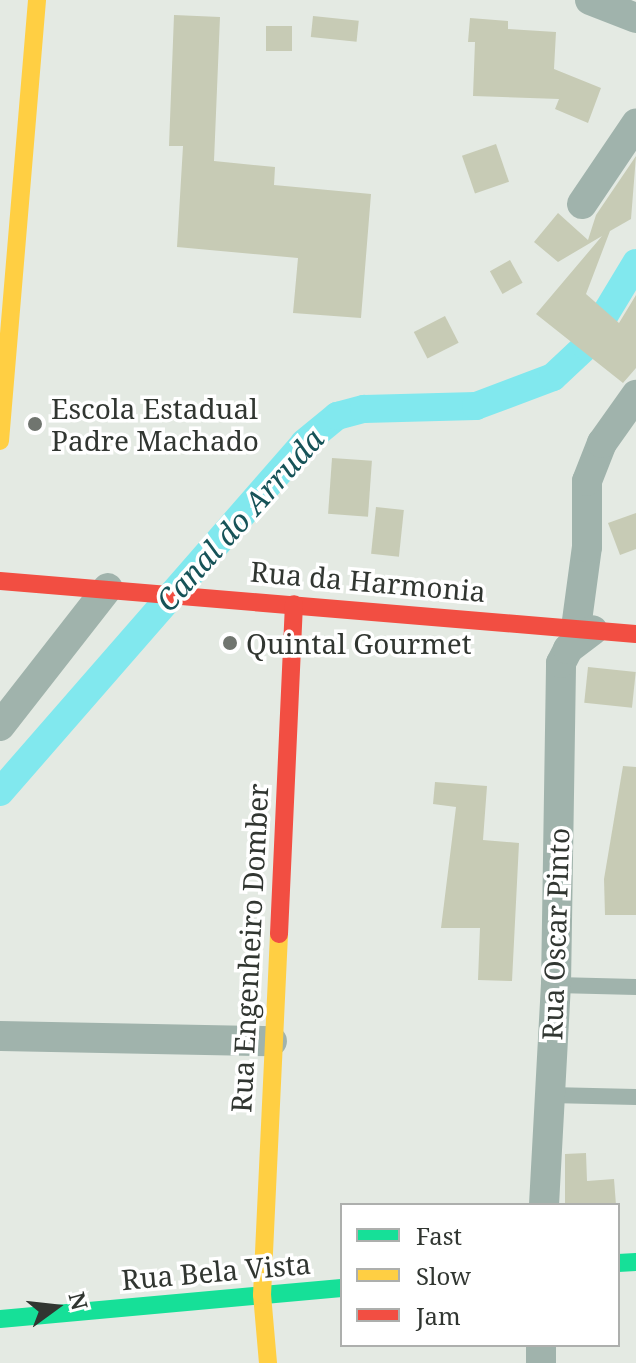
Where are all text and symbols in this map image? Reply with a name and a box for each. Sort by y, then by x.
place label: Escola Estadual Padre Machado [51,391,259,457]
marker: Escola Estadual Padre Machado [26,415,44,433]
water label: Canal do Arruda [149,421,331,619]
street label: Rua da Harmonia [249,554,487,608]
place label: Quintal Gourmet [246,626,472,660]
marker: Quintal Gourmet [221,634,239,652]
street label: Rua Engenheiro Domber [224,783,274,1113]
street label: Rua Oscar Pinto [535,827,575,1041]
legend [340,1203,620,1347]
text: Fast [416,1219,462,1252]
street label: Rua Bela Vista [120,1246,312,1296]
text: Slow [416,1259,471,1292]
north arrow [16,1267,96,1347]
text: N [62,1289,96,1313]
text: Jam [416,1299,461,1332]

